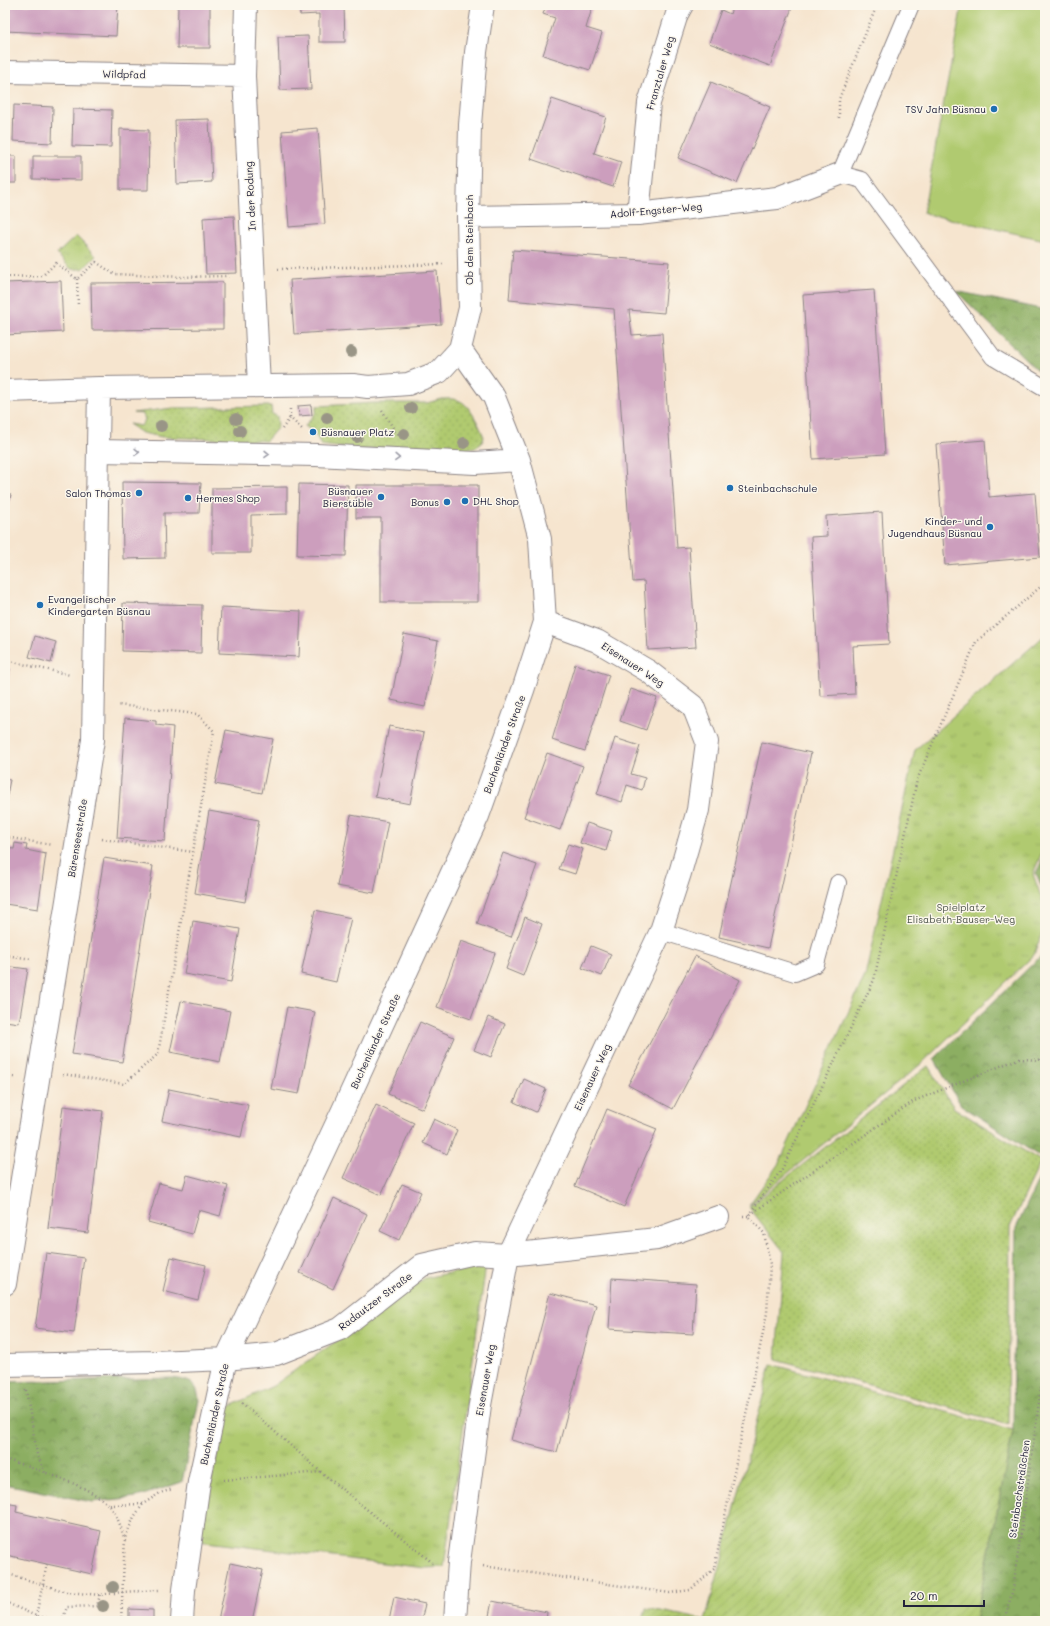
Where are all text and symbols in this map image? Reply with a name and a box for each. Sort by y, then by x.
street label: Franztaler Weg [643,34,677,112]
street label: Wildpfad [102,67,146,81]
place label: TSV Jahn Büsnau [905,102,986,116]
marker: TSV Jahn Büsnau [989,104,999,114]
street label: In der Rodung [241,161,259,231]
street label: Ob dem Steinbach [462,195,476,285]
street label: Adolf-Engster-Weg [609,199,703,221]
place label: Büsnauer Platz [321,425,394,439]
marker: Büsnauer Platz [308,427,318,437]
one-way arrow [134,448,140,456]
one-way arrow [264,450,270,459]
one-way arrow [394,454,400,463]
place label: Steinbachschule [738,481,818,495]
marker: Steinbachschule [725,483,735,493]
place label: Büsnauer Bierstüble [323,484,373,510]
place label: Salon Thomas [66,486,131,500]
marker: Salon Thomas [134,488,144,498]
place label: Hermes Shop [196,491,260,505]
marker: Büsnauer Bierstüble [376,492,386,502]
marker: Hermes Shop [183,493,193,503]
place label: DHL Shop [473,494,519,508]
place label: Bonus [411,495,439,509]
marker: DHL Shop [460,496,470,506]
marker: Bonus [442,497,452,507]
place label: Kinder- und Jugendhaus Büsnau [888,514,982,540]
marker: Kinder- und Jugendhaus Büsnau [985,522,995,532]
place label: Evangelischer Kindergarten Büsnau [48,592,150,618]
marker: Evangelischer Kindergarten Büsnau [35,600,45,610]
street label: Eisenauer Weg [599,638,667,690]
street label: Buchenländer Straße [480,693,528,795]
street label: Bärenseestraße [64,798,90,878]
park label: Spielplatz Elisabeth-Bauser-Weg [907,900,1015,926]
street label: Buchenländer Straße [347,991,403,1091]
street label: Eisenauer Weg [570,1041,614,1113]
street label: Radautzer Straße [335,1269,415,1333]
street label: Eisenauer Weg [472,1343,498,1417]
street label: Buchenländer Straße [196,1362,232,1466]
street label: Steinbachsträßchen [1005,1439,1033,1539]
scale bar [904,1582,984,1608]
text: 20 m [910,1587,938,1603]

